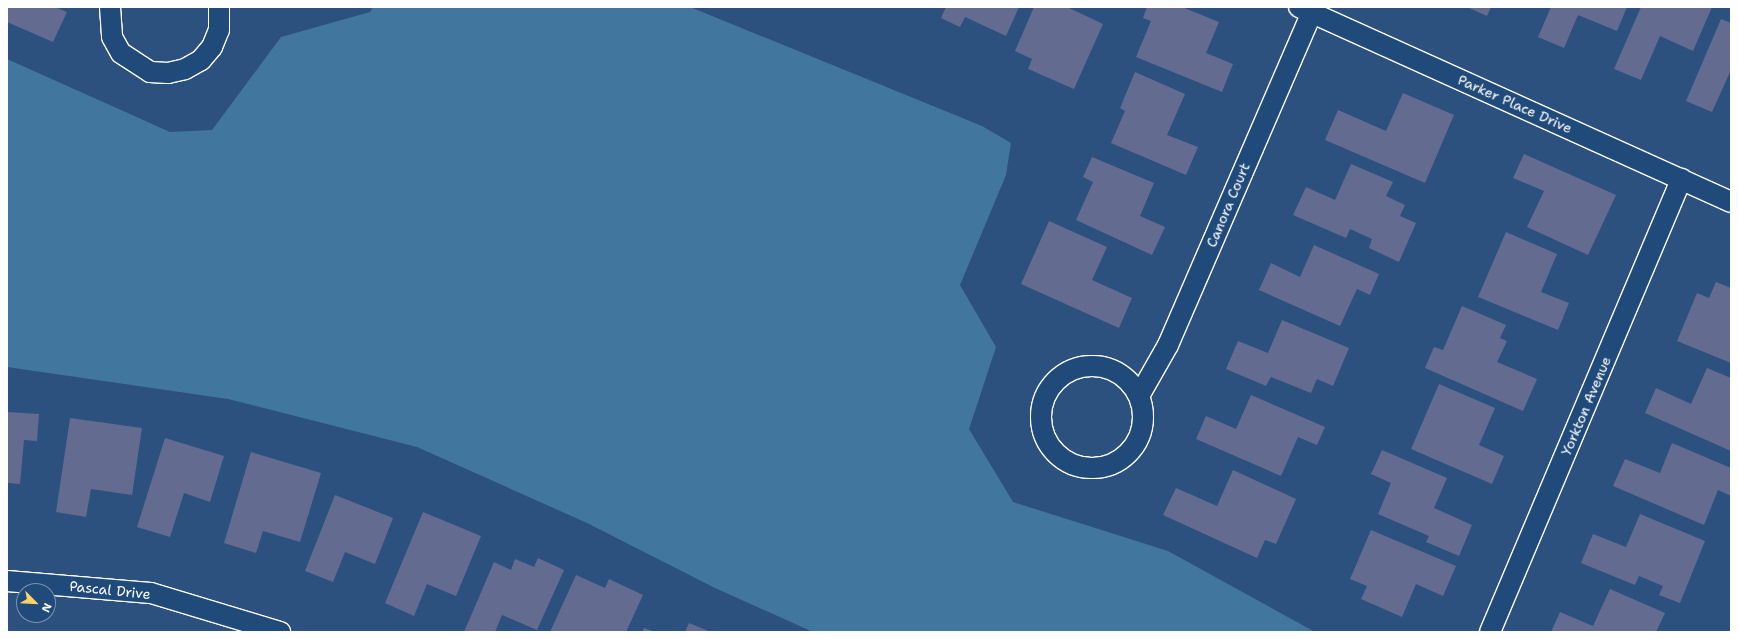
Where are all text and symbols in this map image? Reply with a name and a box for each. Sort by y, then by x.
street label: Parker Place Drive [1455,71,1575,137]
street label: Canora Court [1203,160,1253,250]
street label: Yorkton Avenue [1558,354,1614,458]
street label: Pascal Drive [69,577,151,603]
north arrow [16,583,56,623]
text: N [38,601,55,615]

